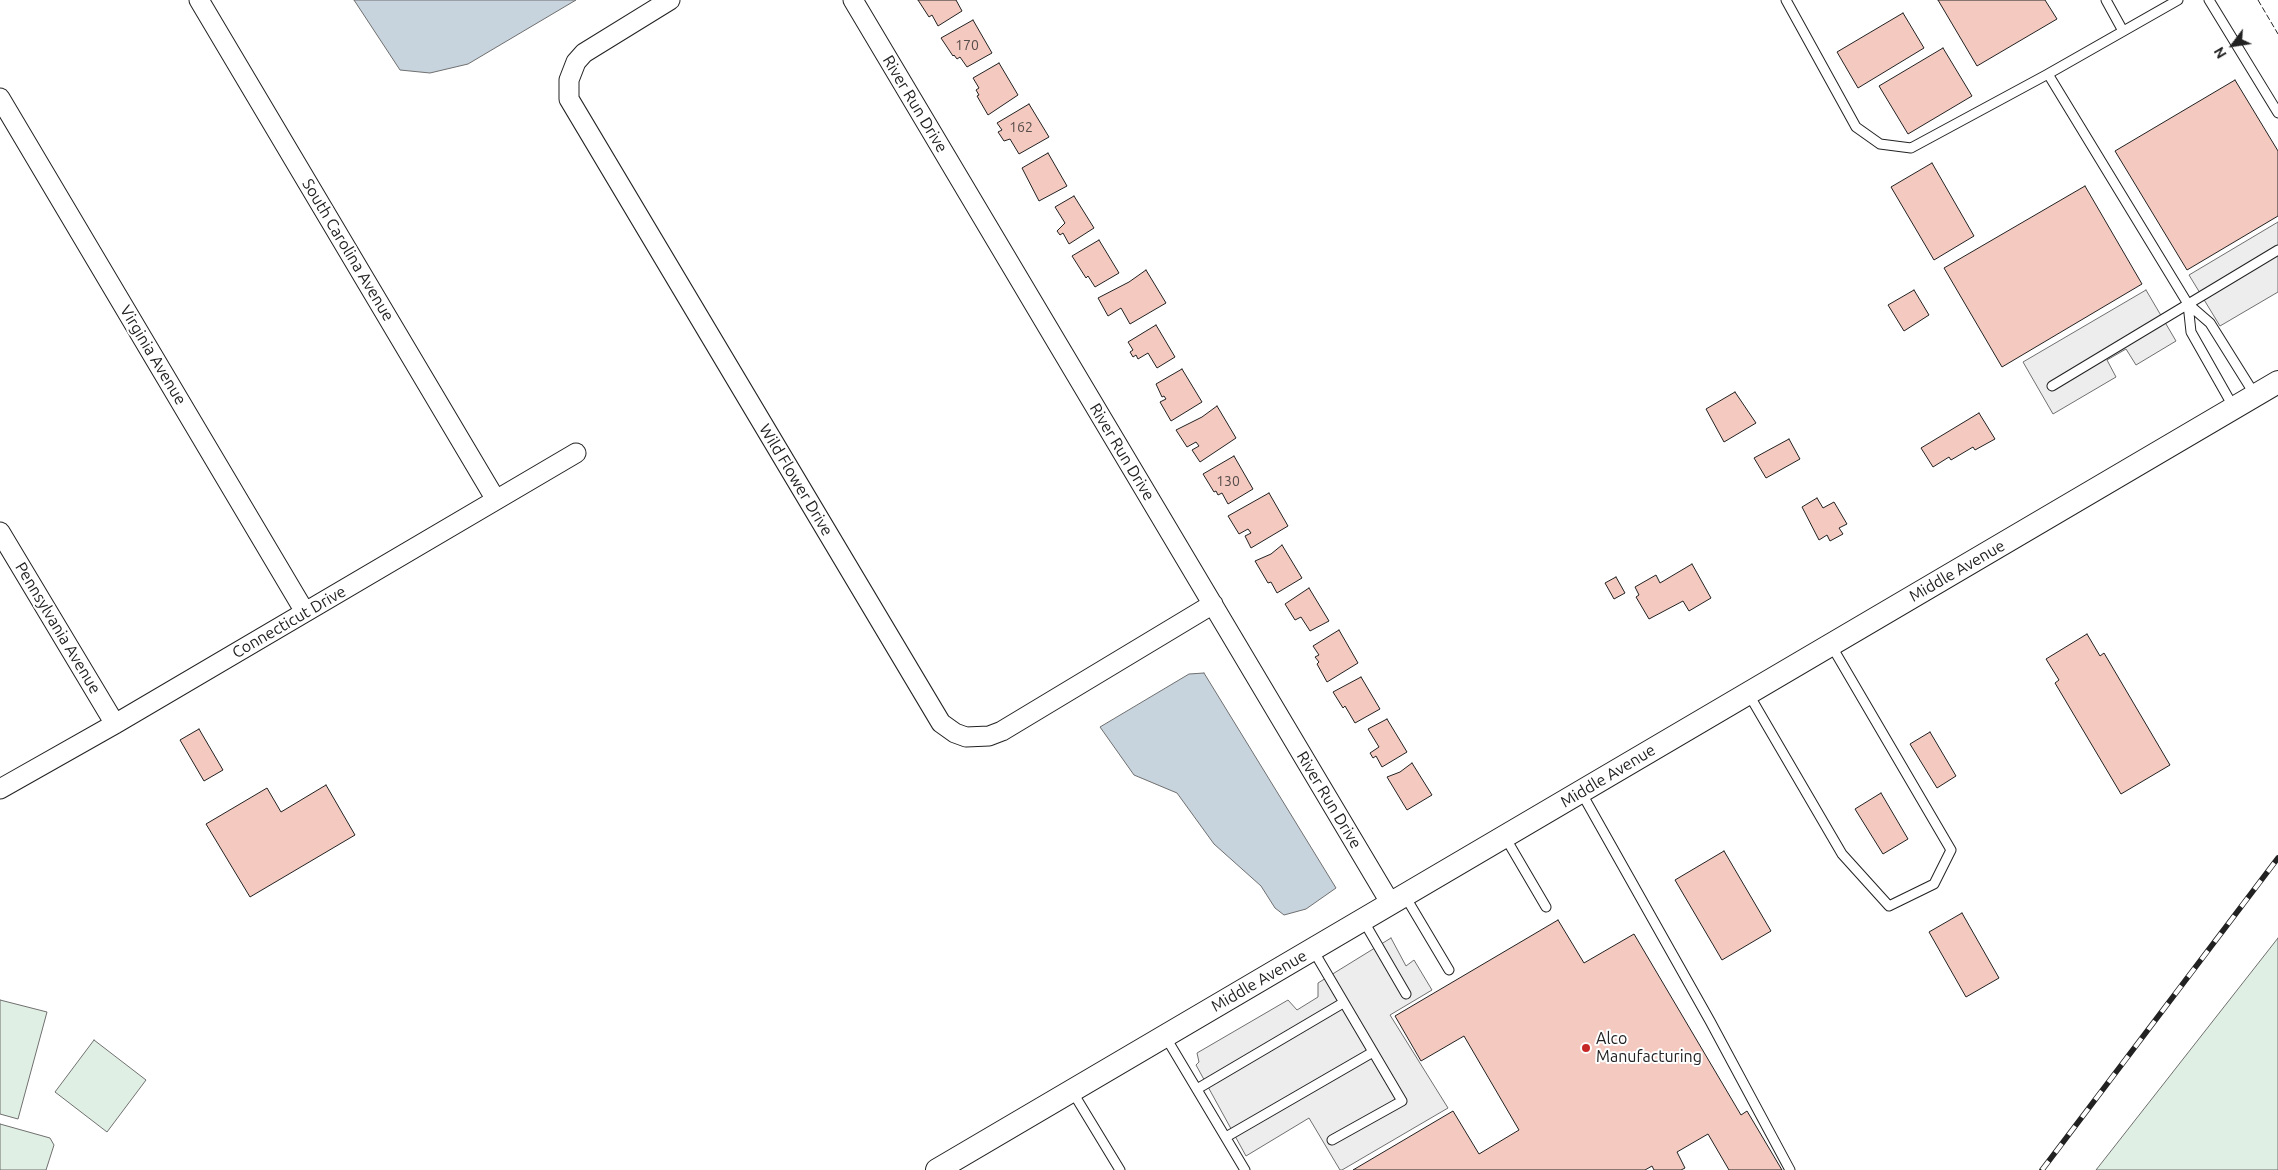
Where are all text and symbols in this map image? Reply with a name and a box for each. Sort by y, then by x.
north arrow [2208,20,2258,70]
house number: 170 [955,37,979,53]
text: N [2211,44,2230,61]
street label: River Run Drive [878,52,952,156]
house number: 162 [1009,119,1033,135]
street label: South Carolina Avenue [298,175,398,325]
street label: Virginia Avenue [116,302,190,408]
street label: River Run Drive [1085,400,1159,504]
street label: Wild Flower Drive [755,421,837,539]
house number: 130 [1216,473,1240,489]
street label: Middle Avenue [1906,536,2008,606]
street label: Pennsylvania Avenue [11,559,105,697]
street label: Connecticut Drive [229,582,349,662]
street label: Middle Avenue [1557,740,1659,812]
street label: River Run Drive [1292,748,1366,852]
street label: Middle Avenue [1208,946,1310,1016]
place label: Alco Manufacturing [1596,1029,1702,1067]
marker: Alco Manufacturing [1580,1042,1592,1054]

